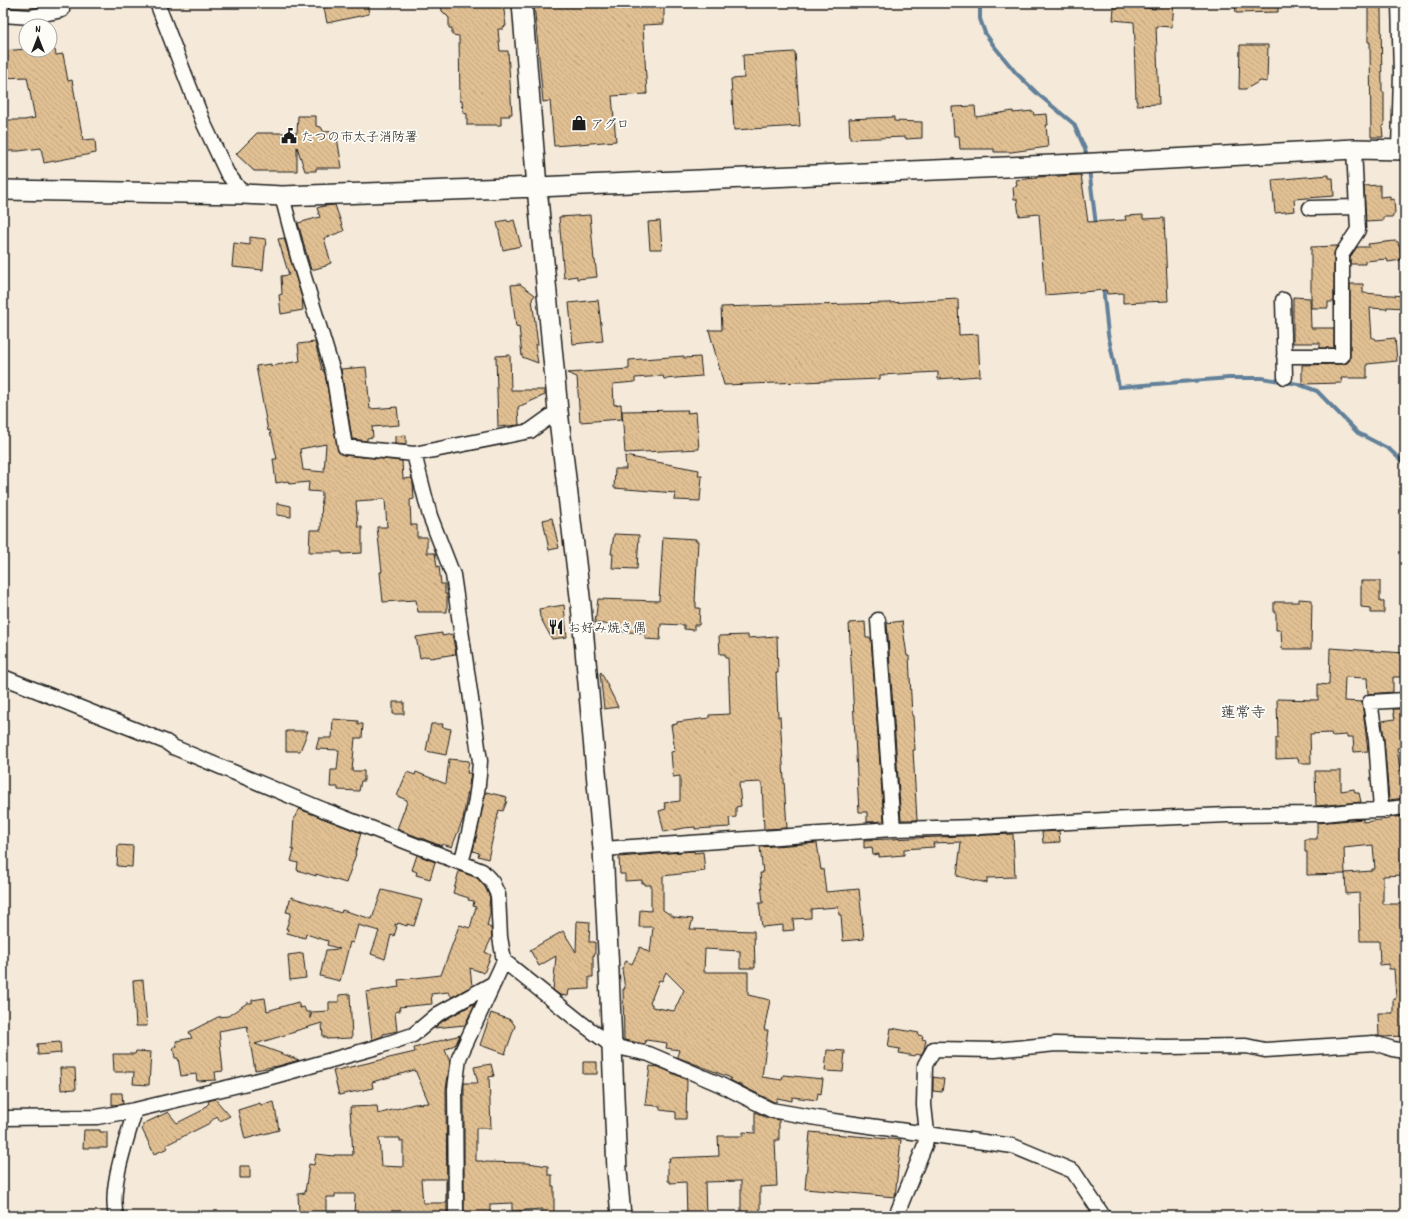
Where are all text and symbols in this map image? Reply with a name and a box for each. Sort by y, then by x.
north arrow [18,18,58,58]
text: N [35,22,41,38]
shop icon: アグロ [570,114,588,132]
place label: アグロ [591,116,629,135]
public building icon: たつの市太子消防署 [280,127,298,145]
place label: たつの市太子消防署 [301,129,418,148]
restaurant icon: お好み焼き偶 [547,618,565,636]
place label: お好み焼き偶 [568,620,646,639]
district label: 蓮常寺 [1220,703,1266,725]

